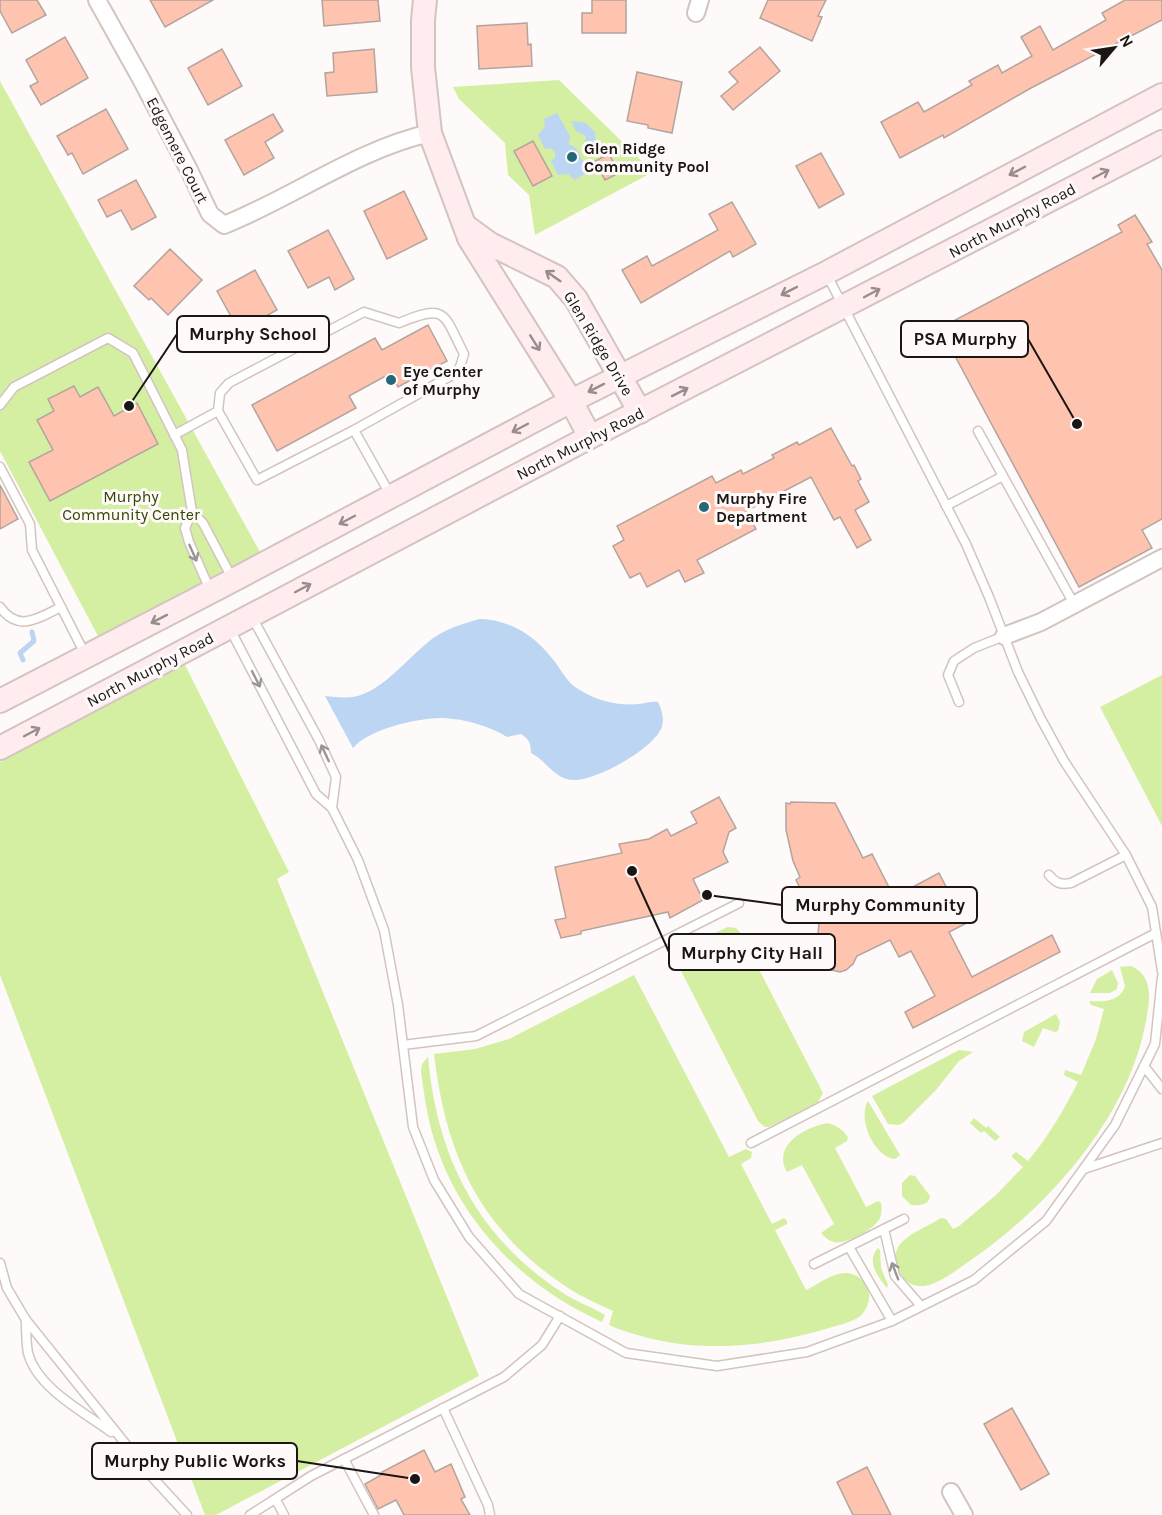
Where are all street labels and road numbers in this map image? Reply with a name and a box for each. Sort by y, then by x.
street label: Edgemere Court [143,94,213,207]
street label: North Murphy Road [945,179,1079,262]
street label: Glen Ridge Drive [560,287,637,399]
street label: North Murphy Road [513,403,647,484]
street label: North Murphy Road [83,628,217,711]

